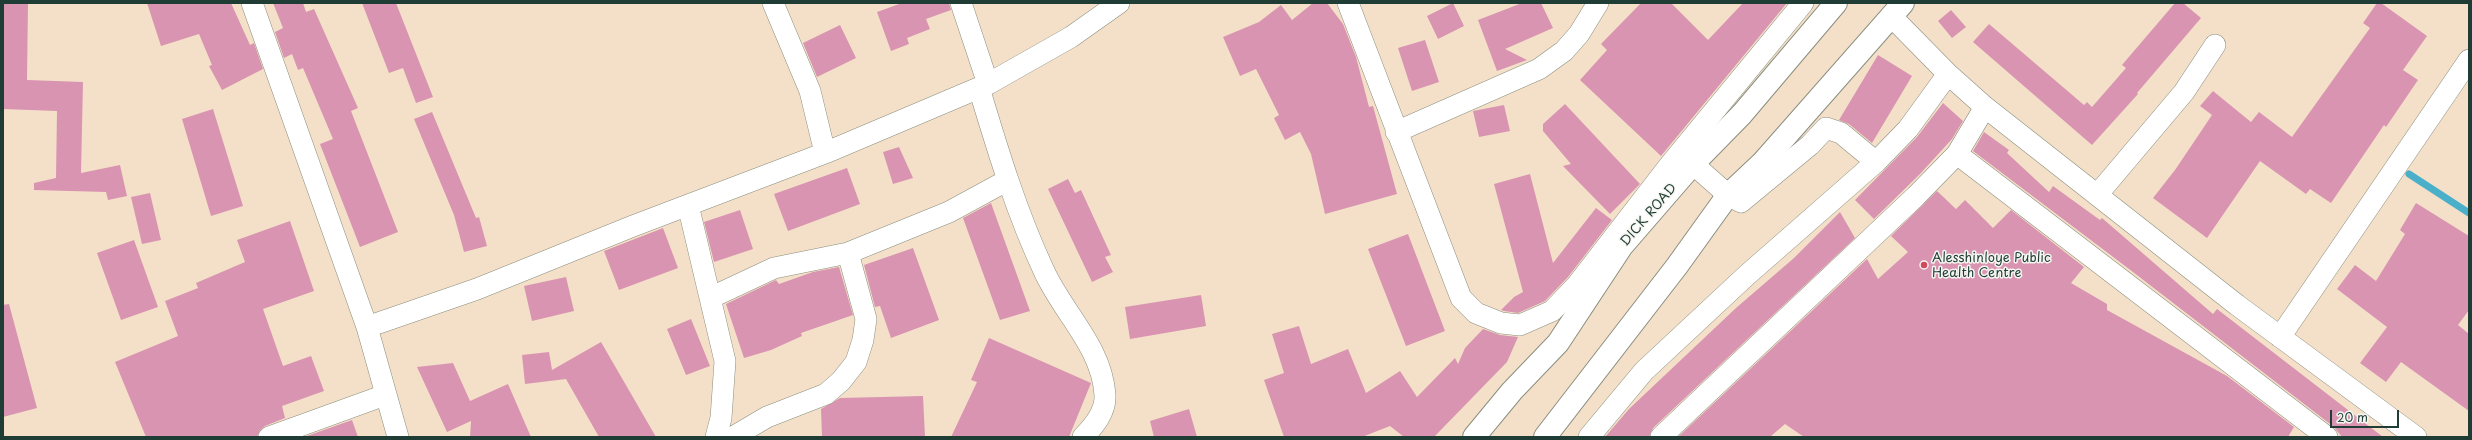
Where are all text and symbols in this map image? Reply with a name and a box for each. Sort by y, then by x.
street label: DICK ROAD [1618,181,1680,249]
place label: Alesshinloye Public Health Centre [1932,250,2051,281]
marker: Alesshinloye Public Health Centre [1919,260,1929,270]
scale bar [2332,402,2401,428]
text: 20 m [2337,408,2368,426]

